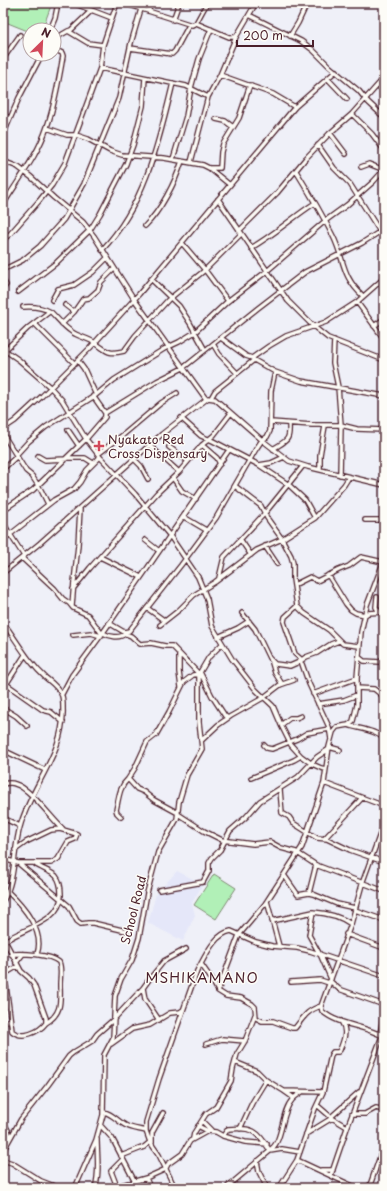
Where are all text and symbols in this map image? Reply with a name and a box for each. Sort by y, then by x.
north arrow [22,22,62,62]
scale bar [237,22,313,48]
text: N [39,23,54,42]
text: 200 m [243,26,283,44]
place label: Nyakato Red Cross Dispensary [108,430,208,462]
marker: Nyakato Red Cross Dispensary [93,440,105,452]
street label: School Road [116,874,150,946]
district label: MSHIKAMANO [145,967,259,988]

